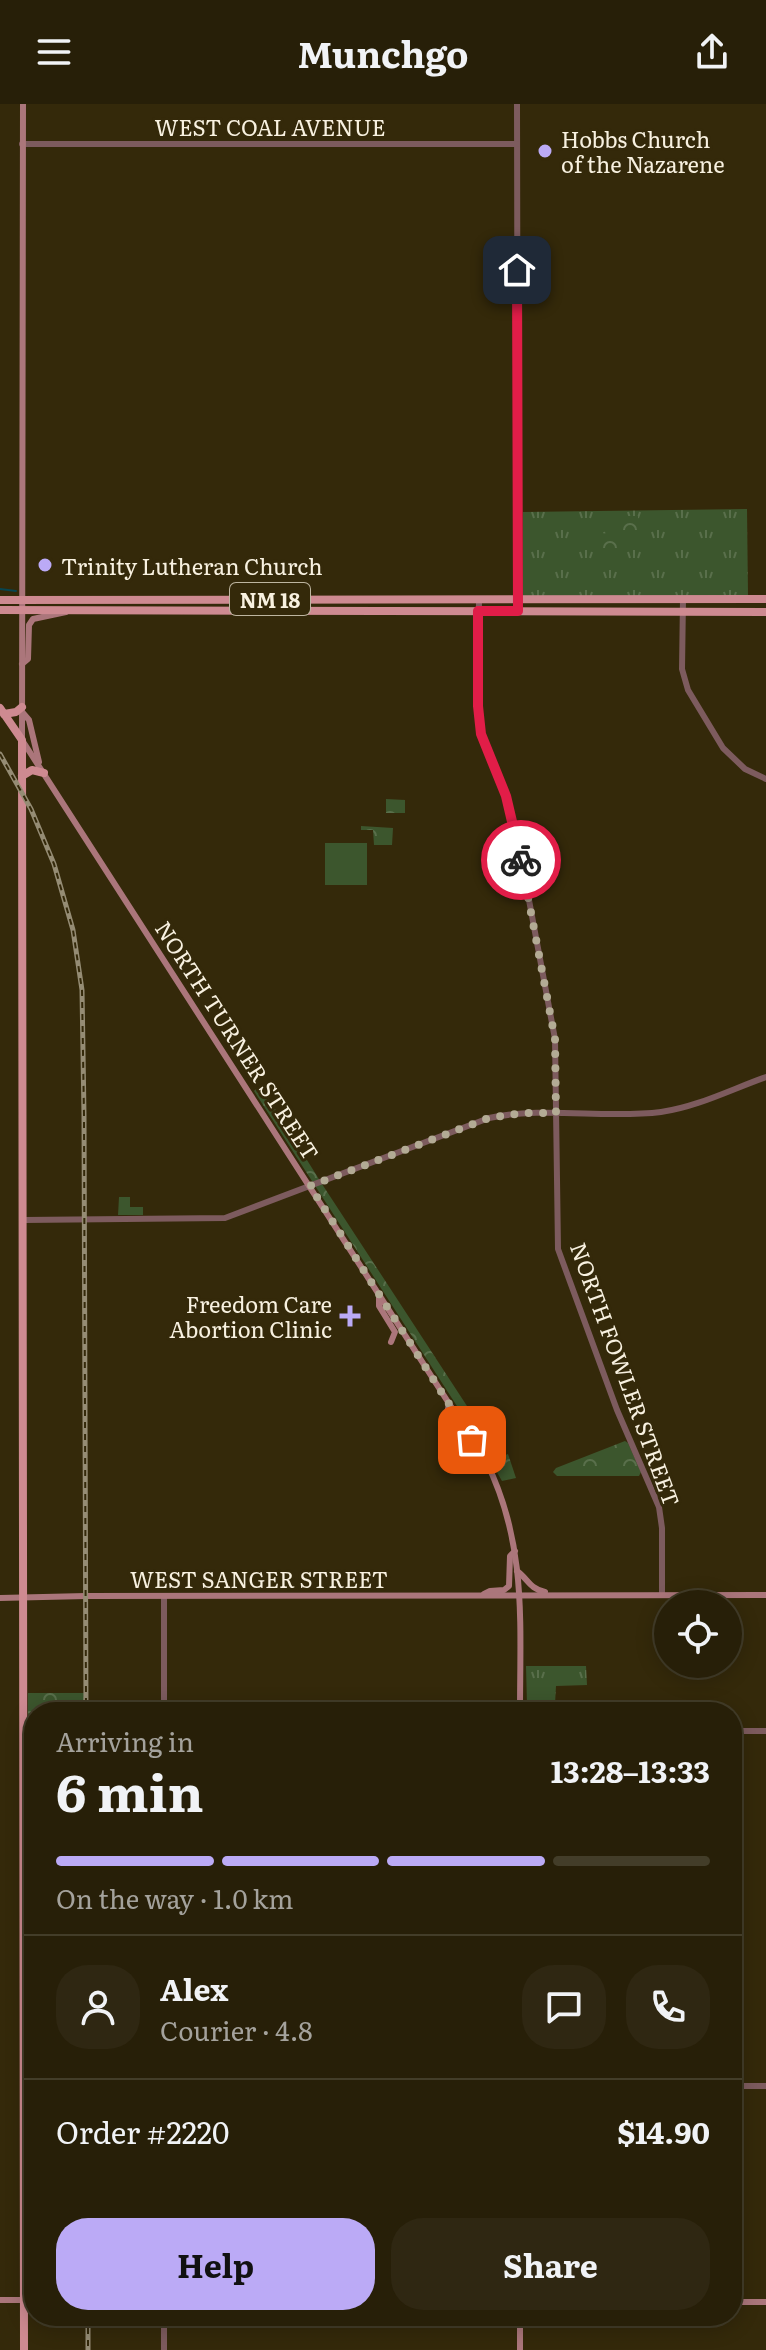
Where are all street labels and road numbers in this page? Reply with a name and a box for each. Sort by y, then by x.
street label: WEST COAL AVENUE [155,110,385,143]
road number: NM 18 [230,583,310,615]
street label: NORTH TURNER STREET [148,914,328,1166]
street label: NORTH FOWLER STREET [563,1237,689,1511]
street label: WEST SANGER STREET [130,1562,388,1595]

